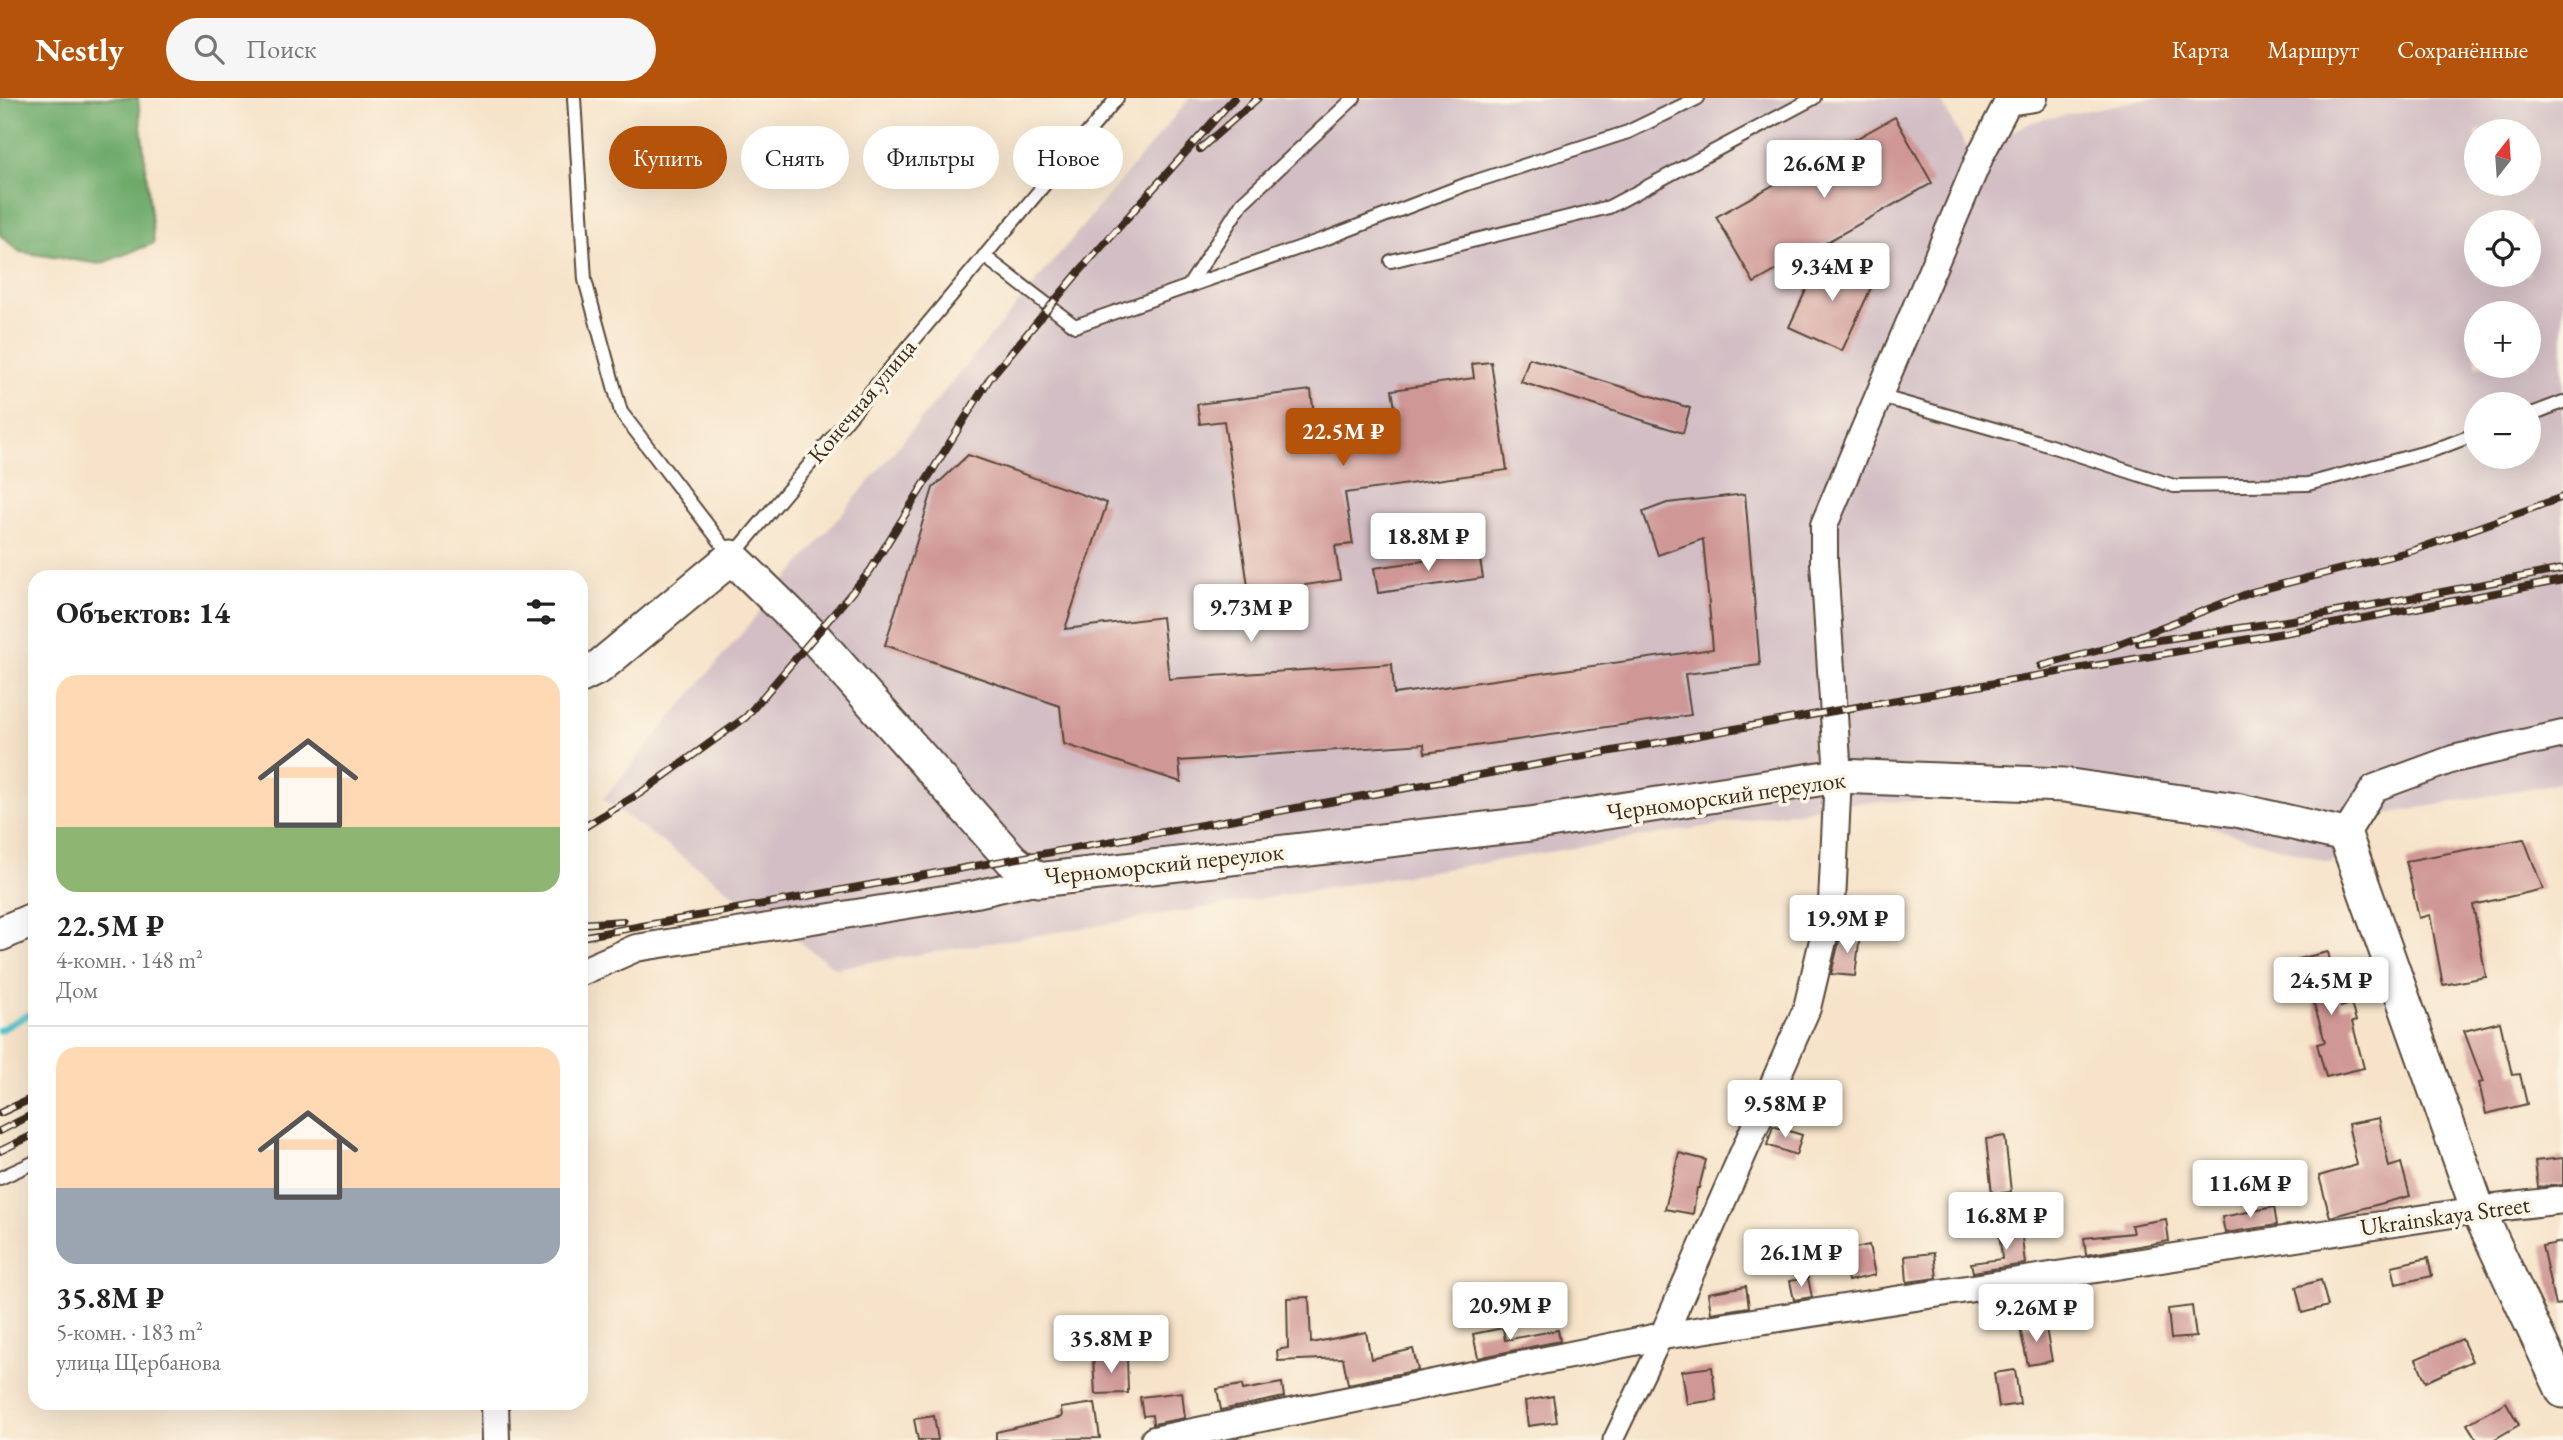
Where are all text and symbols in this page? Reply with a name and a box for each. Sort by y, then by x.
search box [166,18,656,81]
text: Nestly [35,28,124,71]
icon: search [190,30,228,68]
text: Поиск [246,32,317,66]
text: Карта [2172,34,2229,65]
text: Маршрут [2267,34,2359,65]
text: Сохранённые [2397,34,2528,65]
north arrow [2464,119,2541,196]
map controls [2464,119,2541,469]
chip: Купить [609,126,727,189]
chip: Снять [741,126,849,189]
chip: Фильтры [863,126,999,189]
chip: Новое [1013,126,1123,189]
pin: 26.6M ₽ [1759,140,1889,200]
text: 26.6M ₽ [1783,148,1865,178]
button: locate [2464,210,2541,287]
pin: 9.34M ₽ [1767,244,1897,303]
text: 9.34M ₽ [1791,251,1873,281]
button: + [2464,301,2541,378]
street label: Конечная улица [800,332,923,469]
button: − [2464,392,2541,469]
pin: 22.5M ₽ [1278,408,1408,468]
text: 22.5M ₽ [1302,416,1384,446]
pin: 18.8M ₽ [1363,514,1493,573]
text: 18.8M ₽ [1387,521,1469,551]
pin: 9.73M ₽ [1186,584,1316,644]
text: 9.73M ₽ [1210,592,1292,622]
text: Объектов: 14 [56,593,230,632]
icon: filters [522,593,560,631]
icon: home [245,720,371,846]
street label: Черноморский переулок [1605,763,1848,828]
street label: Черноморский переулок [1043,835,1286,891]
pin: 19.9M ₽ [1782,896,1912,955]
text: 19.9M ₽ [1806,903,1888,933]
text: 22.5M ₽ [56,906,164,945]
text: 4-комн. · 148 m² [56,945,203,975]
pin: 24.5M ₽ [2266,958,2396,1017]
text: 24.5M ₽ [2290,965,2372,995]
text: Дом [56,975,98,1005]
pin: 9.58M ₽ [1720,1080,1850,1140]
text: 9.58M ₽ [1744,1088,1826,1118]
icon: home [245,1092,371,1218]
pin: 11.6M ₽ [2185,1160,2315,1220]
text: 11.6M ₽ [2209,1168,2291,1198]
street label: Ukrainskaya Street [2358,1188,2532,1243]
pin: 16.8M ₽ [1941,1192,2071,1252]
text: 16.8M ₽ [1965,1200,2047,1230]
pin: 26.1M ₽ [1736,1230,1866,1289]
text: 26.1M ₽ [1760,1237,1842,1267]
text: 35.8M ₽ [56,1278,164,1317]
pin: 20.9M ₽ [1445,1282,1575,1342]
pin: 9.26M ₽ [1971,1284,2101,1344]
text: 20.9M ₽ [1469,1290,1551,1320]
text: 9.26M ₽ [1995,1292,2077,1322]
pin: 35.8M ₽ [1046,1316,1176,1375]
text: 5-комн. · 183 m² [56,1317,203,1347]
text: 35.8M ₽ [1070,1323,1152,1353]
text: улица Щербанова [56,1347,221,1377]

